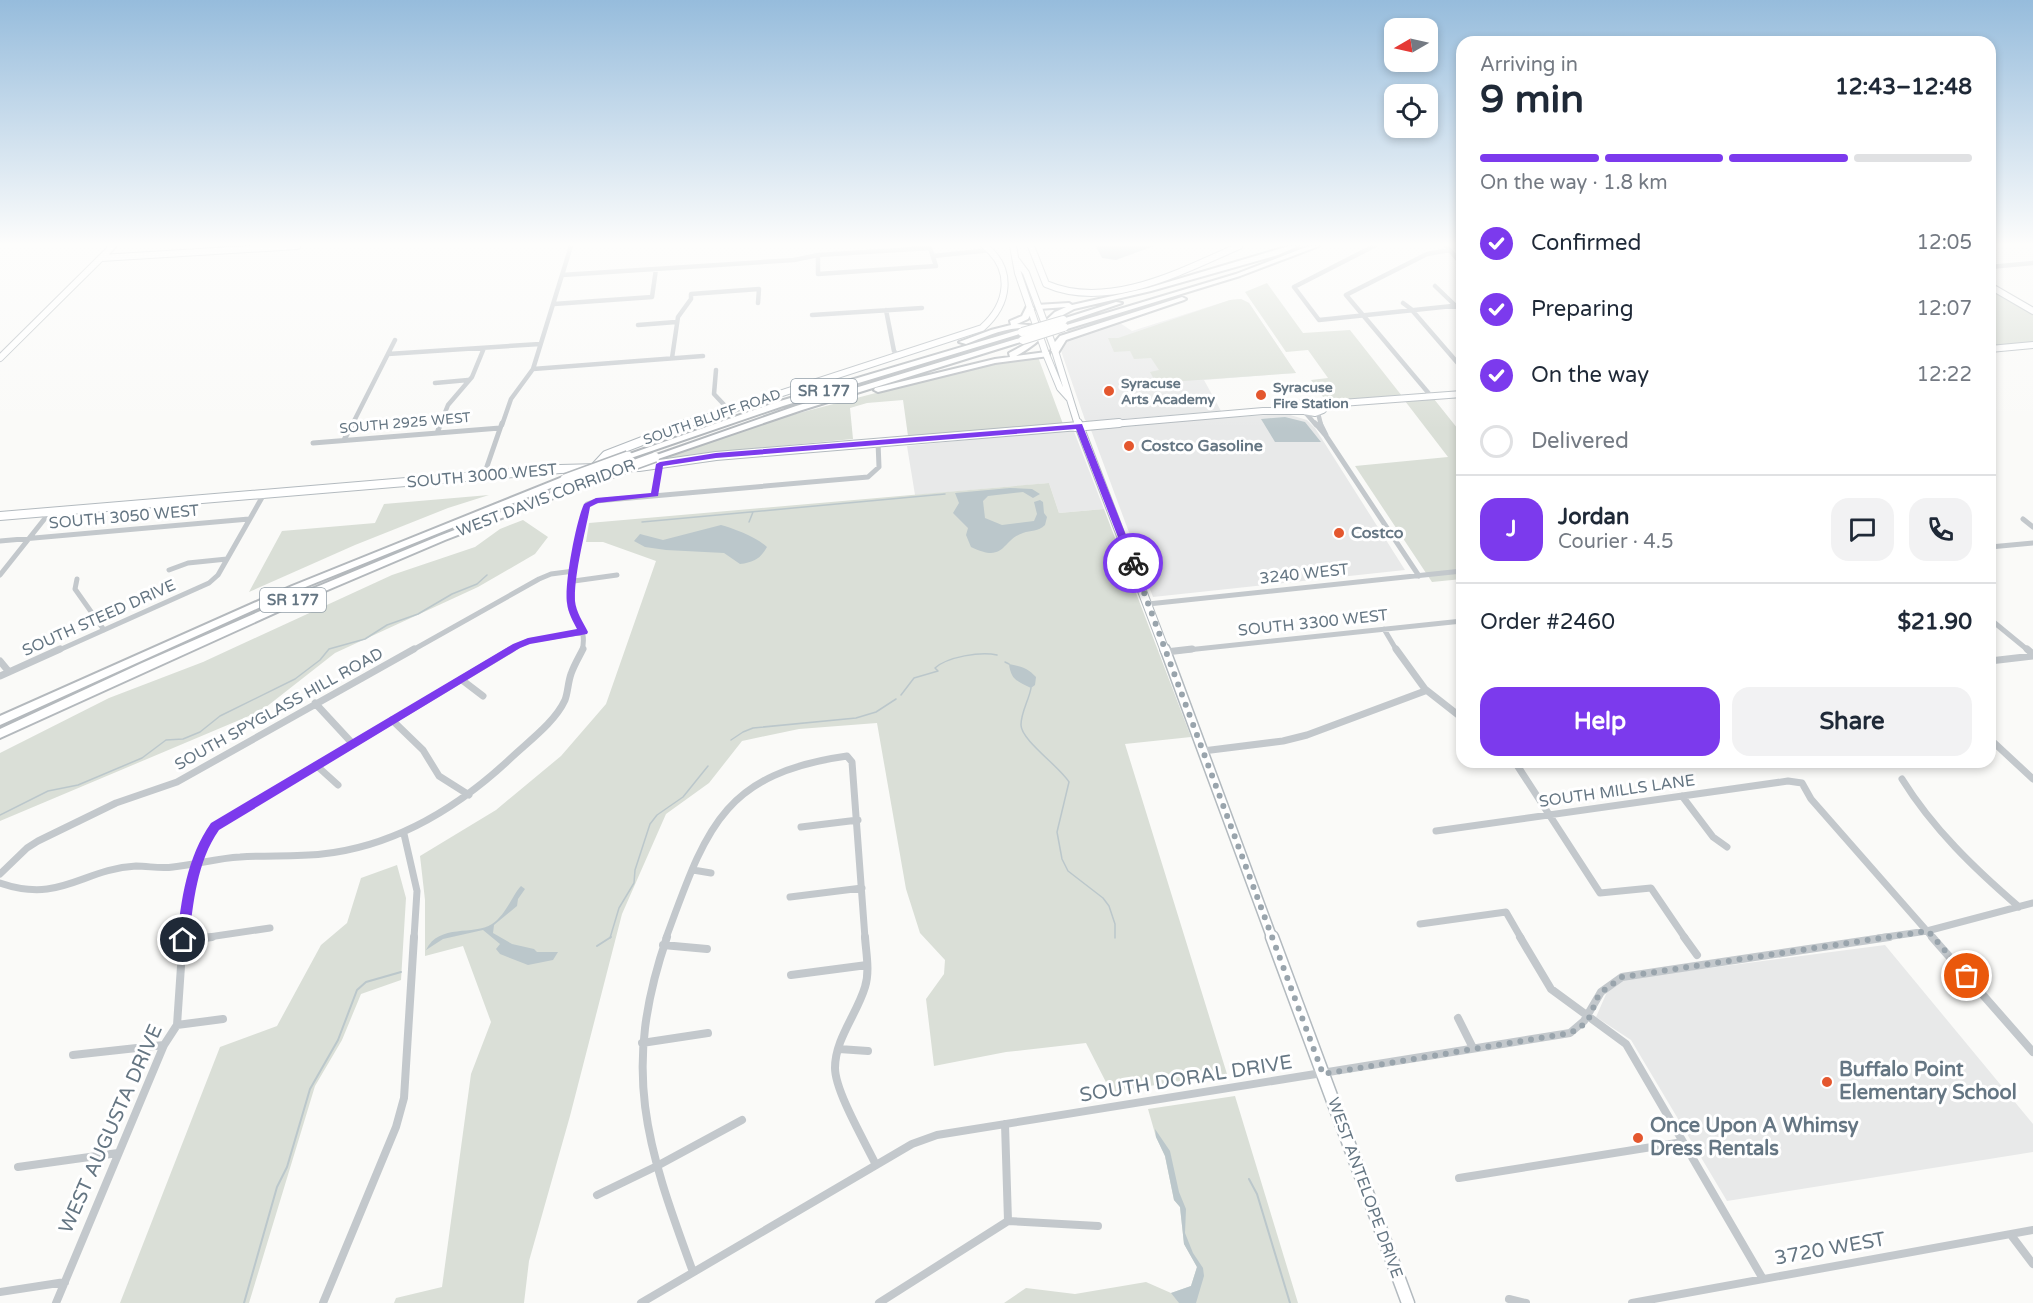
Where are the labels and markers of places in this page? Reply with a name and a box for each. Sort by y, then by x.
place label: Syracuse Arts Academy [1121,375,1216,408]
place label: Syracuse Fire Station [1273,379,1349,412]
marker: Syracuse Arts Academy [1102,384,1116,398]
marker: Syracuse Fire Station [1254,388,1268,402]
place label: Costco Gasoline [1141,436,1263,456]
marker: Costco Gasoline [1122,439,1136,453]
place label: Costco [1351,523,1404,543]
marker: Costco [1332,526,1346,540]
pin [157,914,208,965]
pin [1941,950,1992,1001]
place label: Buffalo Point Elementary School [1839,1058,2017,1105]
marker: Buffalo Point Elementary School [1820,1075,1834,1089]
place label: Once Upon A Whimsy Dress Rentals [1650,1114,1859,1161]
marker: Once Upon A Whimsy Dress Rentals [1631,1131,1645,1145]

